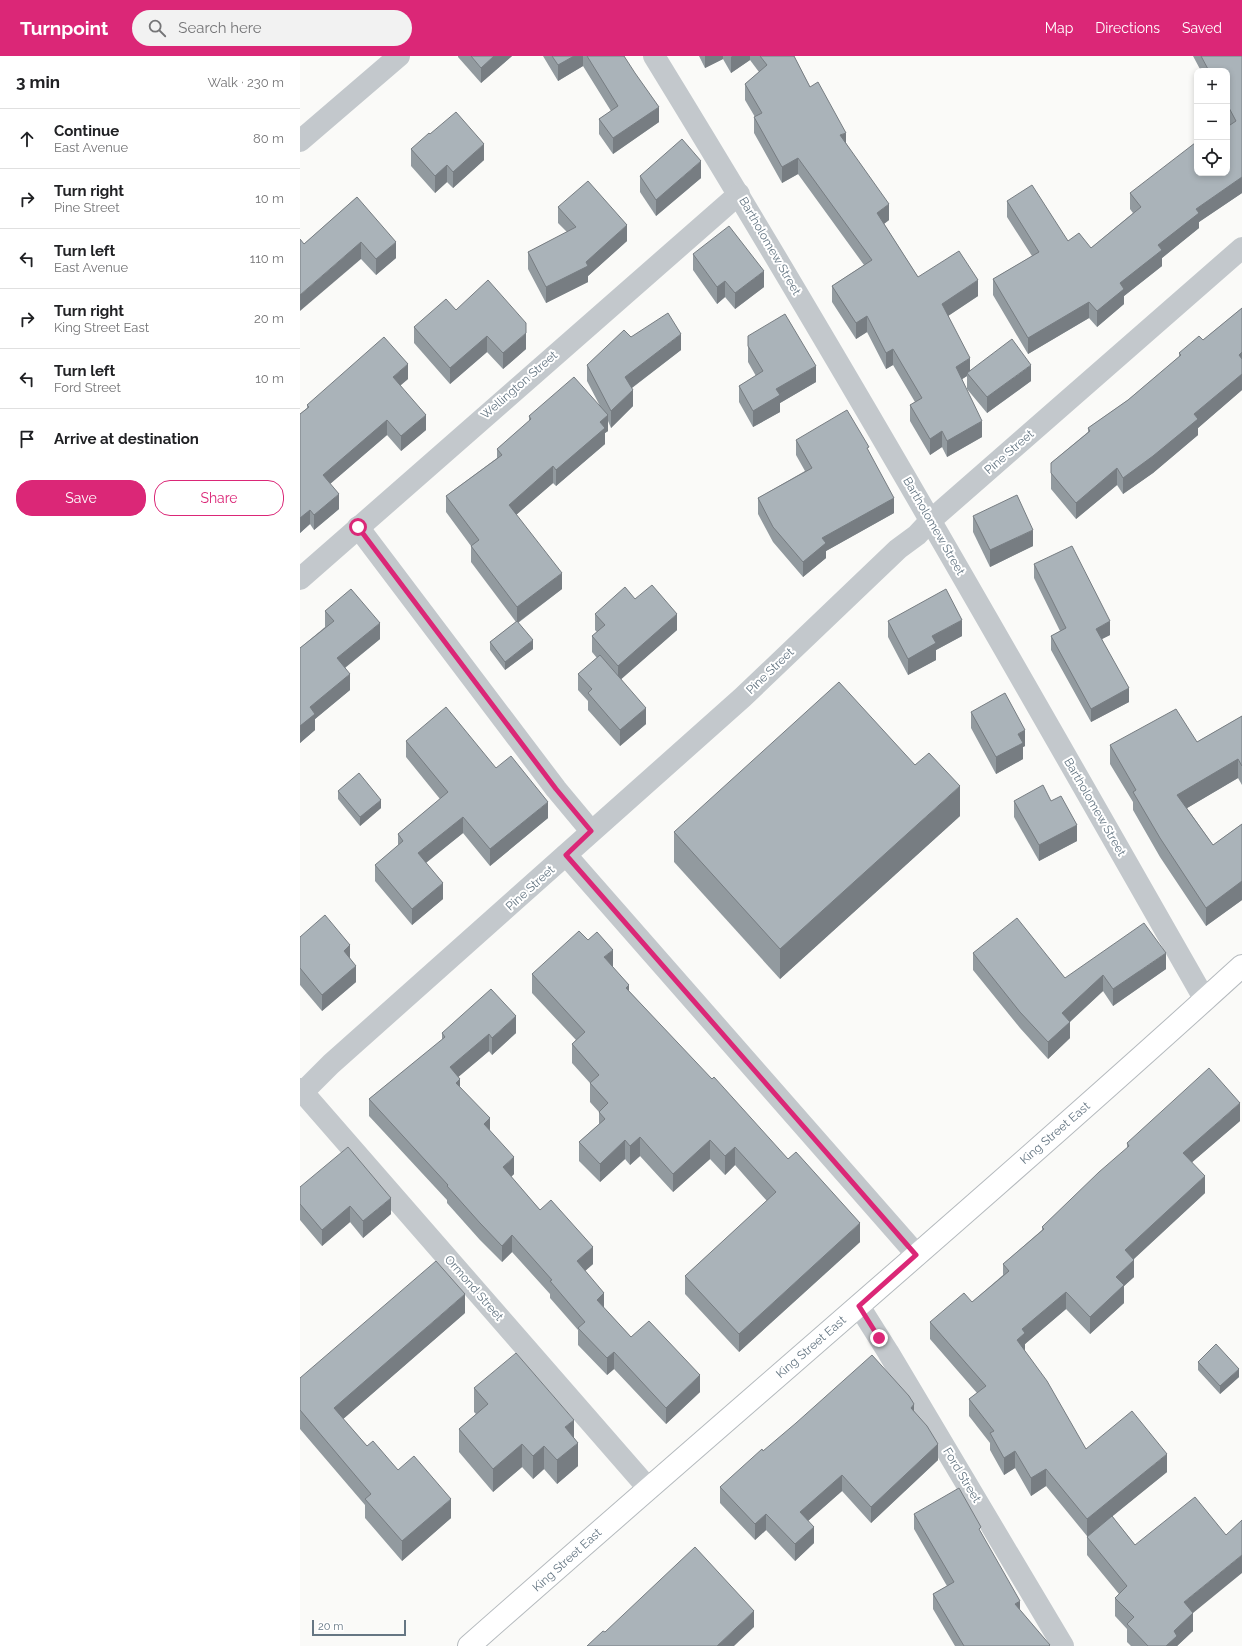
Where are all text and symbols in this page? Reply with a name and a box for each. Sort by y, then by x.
search box [132,10,412,46]
text: Turnpoint [20,17,108,39]
icon: search [146,17,168,39]
text: Search here [178,19,262,37]
text: Map [1045,20,1073,36]
text: Directions [1095,20,1160,36]
text: Saved [1182,20,1222,36]
map controls [1194,68,1230,176]
button: + [1194,68,1230,104]
text: 3 min [16,72,60,92]
text: Walk · 230 m [208,75,284,90]
button: − [1194,104,1230,140]
text: Continue [54,122,119,140]
icon: ahead [16,128,38,150]
text: 80 m [253,131,284,146]
text: East Avenue [54,140,128,155]
button: locate [1194,140,1230,176]
text: Turn right [54,182,124,200]
icon: right [16,188,38,210]
text: 10 m [255,191,284,206]
street label: Bartholomew Street [736,194,804,298]
text: Pine Street [54,200,120,215]
text: Turn left [54,242,115,260]
icon: left [16,248,38,270]
text: 110 m [250,251,284,266]
text: East Avenue [54,260,128,275]
text: Turn right [54,302,124,320]
icon: right [16,308,38,330]
text: 20 m [254,311,284,326]
text: King Street East [54,320,149,335]
street label: Wellington Street [478,348,560,422]
text: Turn left [54,362,115,380]
icon: left [16,368,38,390]
text: 10 m [255,371,284,386]
text: Ford Street [54,380,121,395]
street label: Pine Street [982,427,1036,477]
icon: arrive [16,428,38,450]
text: Arrive at destination [54,430,199,448]
street label: Bartholomew Street [900,474,968,578]
button: Save [16,480,146,516]
button: Share [154,480,284,516]
route start [349,518,367,536]
street label: Pine Street [743,645,797,697]
street label: Bartholomew Street [1061,755,1129,859]
street label: Pine Street [503,863,557,913]
street label: King Street East [1017,1099,1093,1167]
street label: Ormond Street [442,1252,506,1324]
street label: King Street East [773,1313,849,1381]
route end [870,1329,888,1347]
street label: Ford Street [940,1445,984,1505]
street label: King Street East [530,1525,604,1595]
scale bar [312,1618,406,1637]
text: 20 m [318,1620,343,1633]

